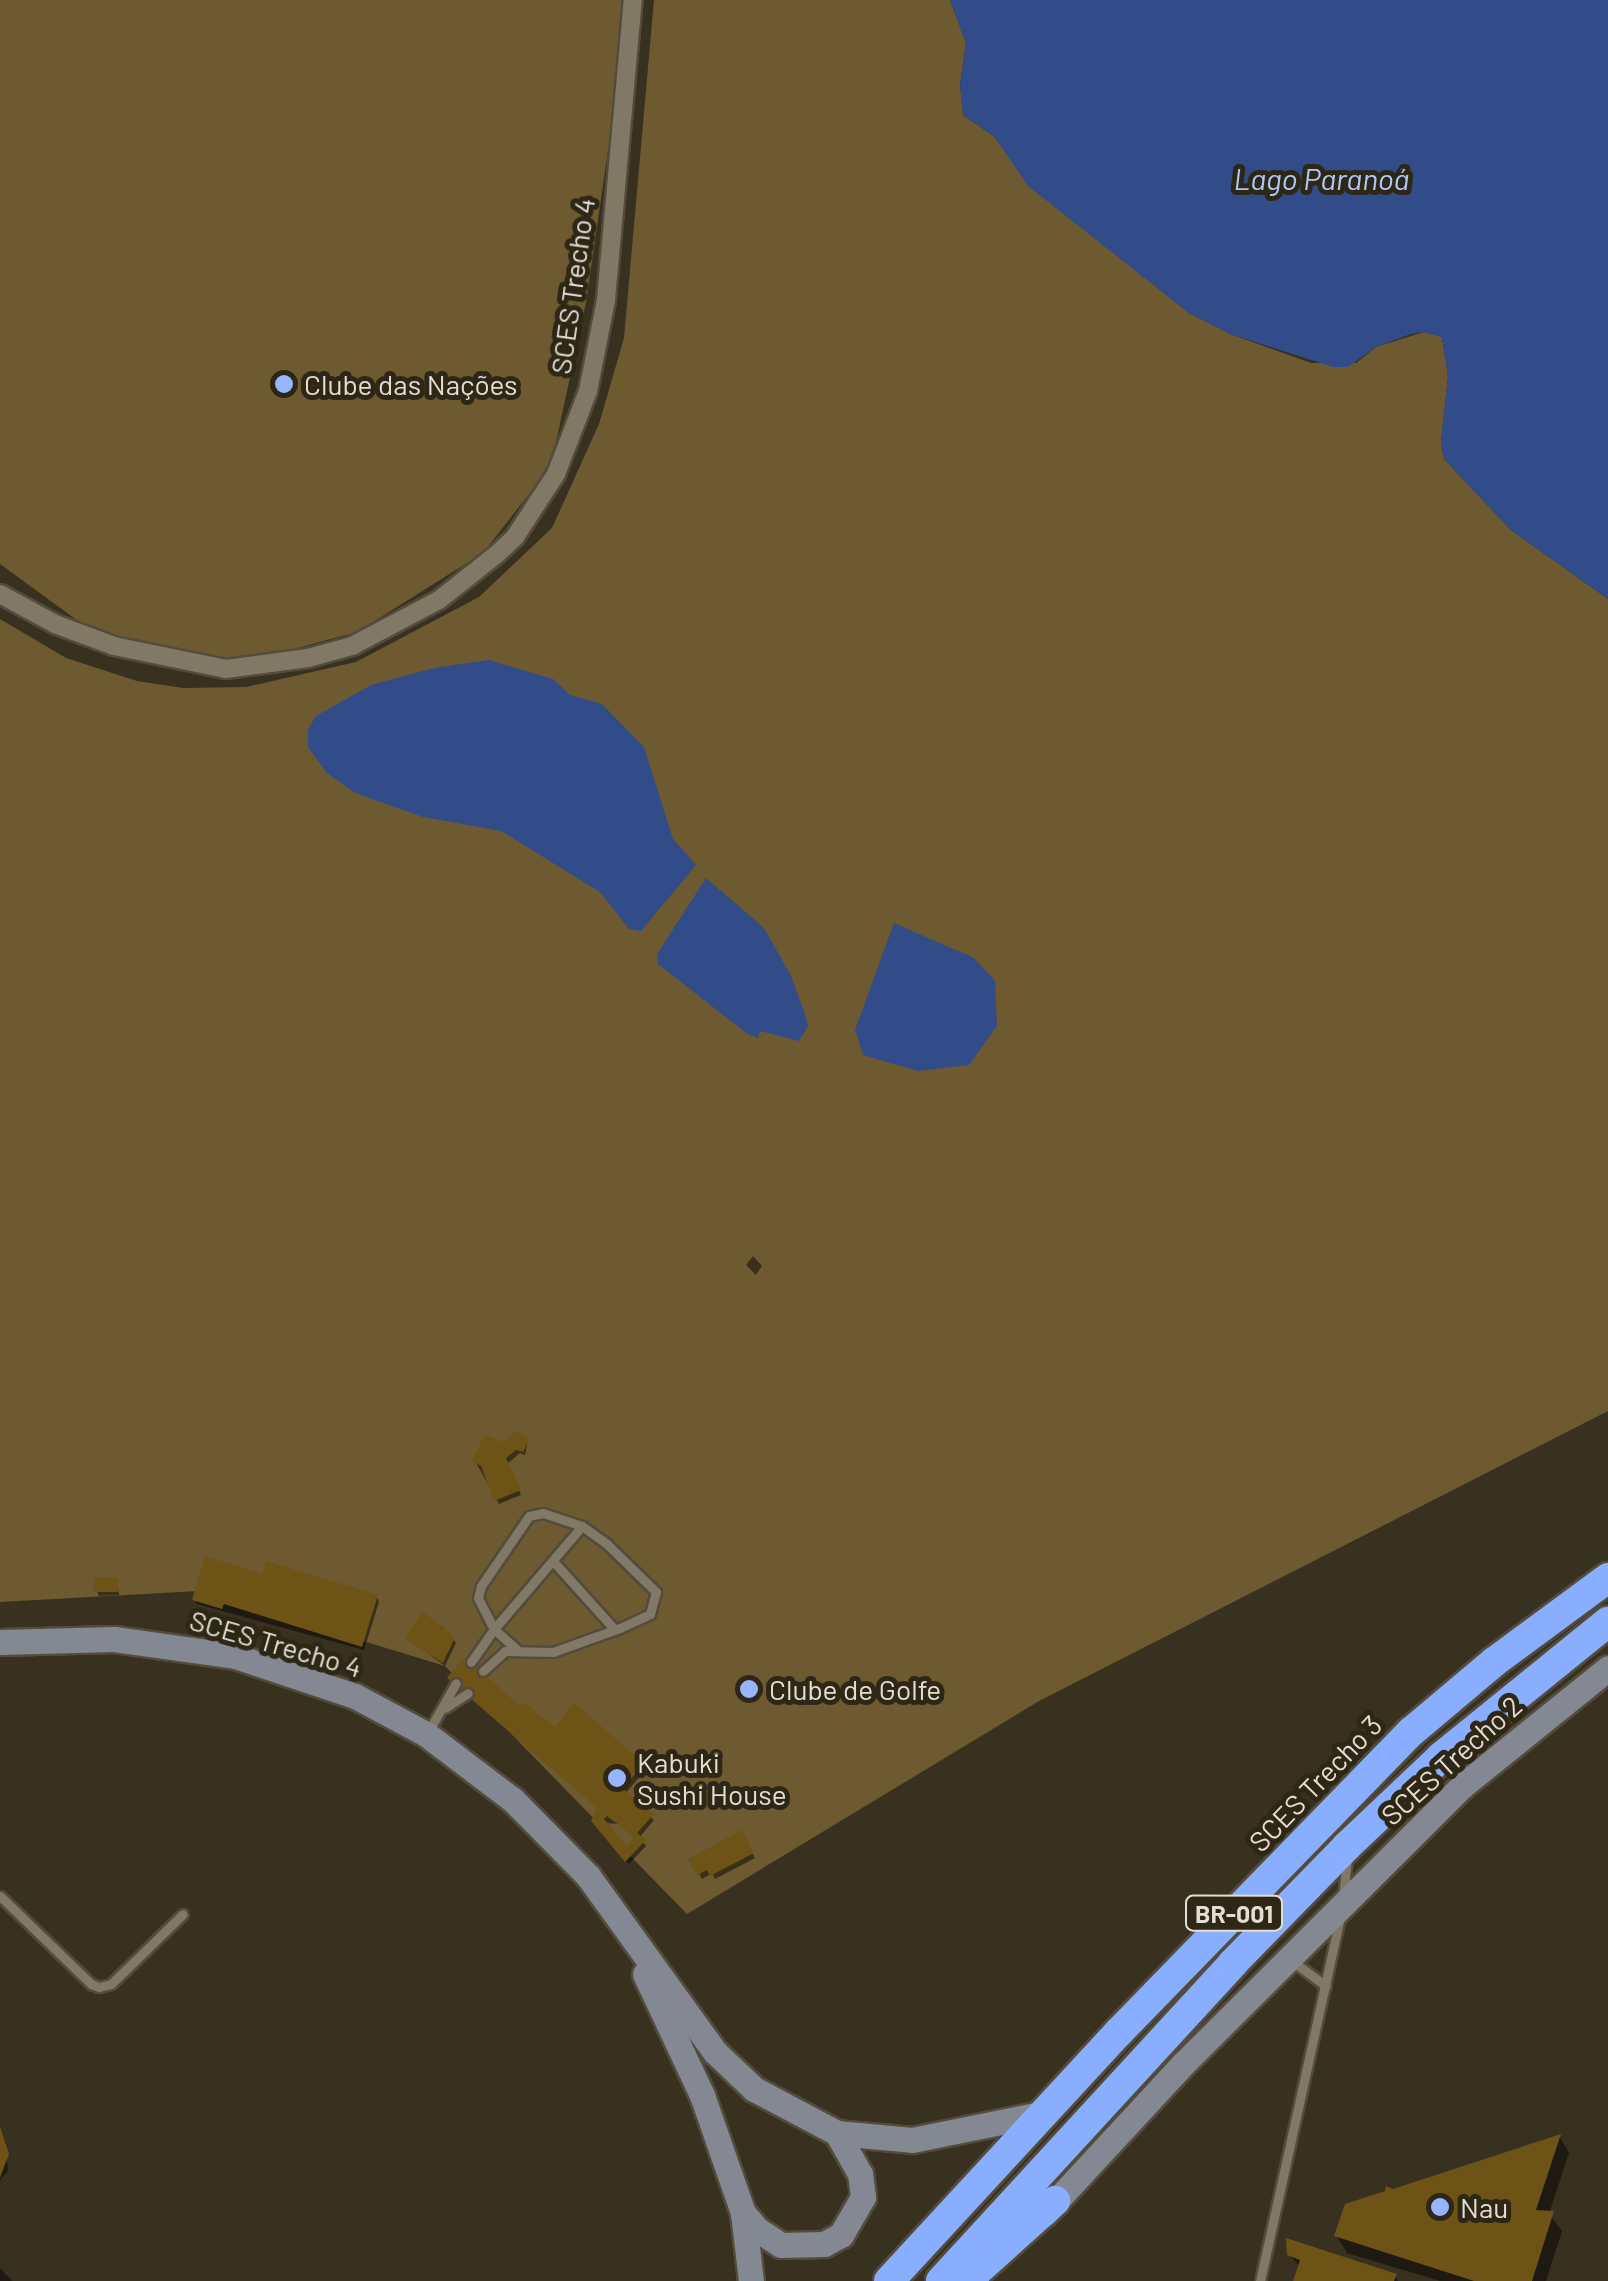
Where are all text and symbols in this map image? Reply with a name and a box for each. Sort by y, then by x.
water label: Lago Paranoá [1234,160,1408,196]
street label: SCES Trecho 4 [543,196,601,376]
place label: Clube das Nações [304,367,518,401]
marker: Clube das Nações [273,373,295,395]
street label: SCES Trecho 4 [186,1602,366,1684]
place label: Clube de Golfe [769,1672,941,1706]
marker: Clube de Golfe [738,1678,760,1700]
street label: SCES Trecho 2 [1374,1688,1528,1832]
street label: SCES Trecho 3 [1242,1708,1388,1858]
place label: Kabuki Sushi House [637,1745,787,1811]
marker: Kabuki Sushi House [606,1767,628,1789]
road number: BR-001 [1184,1893,1284,1933]
place label: Nau [1460,2190,1508,2224]
marker: Nau [1429,2196,1451,2218]

